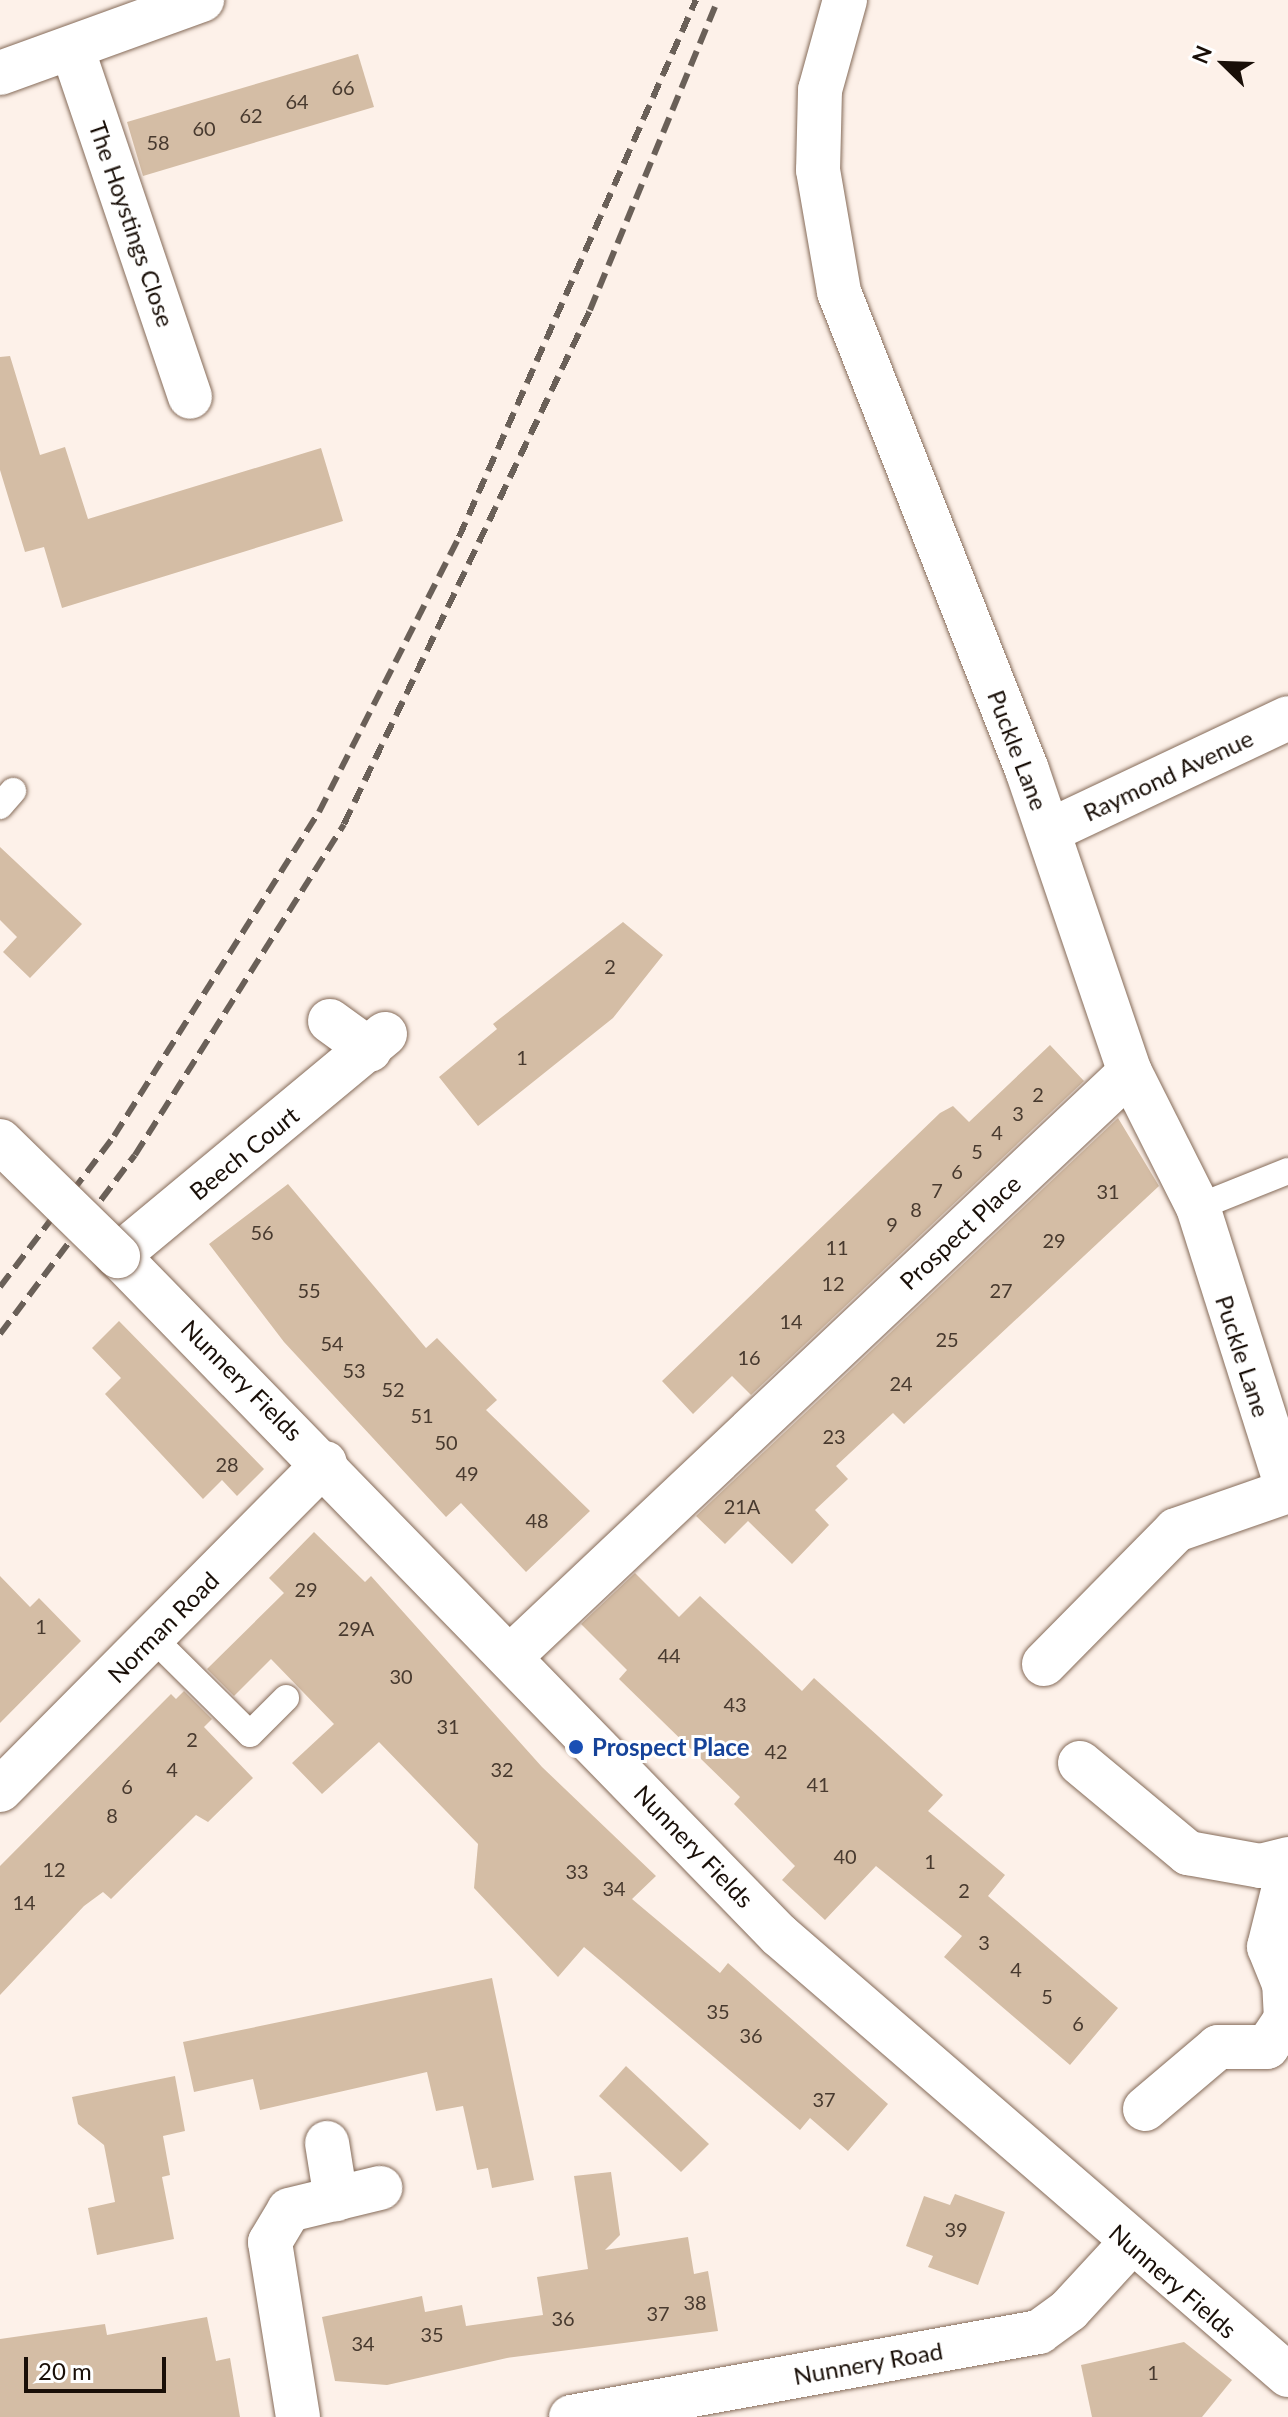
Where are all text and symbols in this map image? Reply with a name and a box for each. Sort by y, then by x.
north arrow [1184,24,1264,104]
text: N [1186,41,1217,68]
house number: 66 [331,75,355,99]
house number: 64 [285,89,309,113]
house number: 62 [239,103,263,127]
house number: 60 [192,116,216,140]
street label: The Hoystings Close [83,117,181,331]
house number: 58 [146,130,170,154]
street label: Puckle Lane [982,686,1054,814]
street label: Raymond Avenue [1078,723,1258,827]
house number: 2 [604,954,616,978]
house number: 1 [516,1045,528,1069]
house number: 2 [1032,1082,1044,1106]
street label: Beech Court [184,1100,304,1206]
house number: 3 [1012,1101,1024,1125]
house number: 4 [991,1120,1003,1144]
house number: 5 [971,1139,983,1163]
house number: 6 [951,1159,963,1183]
street label: Prospect Place [894,1169,1026,1295]
house number: 7 [931,1178,943,1202]
house number: 31 [1096,1179,1120,1203]
house number: 8 [910,1197,922,1221]
house number: 9 [886,1212,898,1236]
house number: 56 [250,1220,274,1244]
house number: 29 [1042,1228,1066,1252]
house number: 11 [825,1235,849,1259]
house number: 12 [821,1271,845,1295]
house number: 55 [297,1278,321,1302]
house number: 27 [989,1278,1013,1302]
street label: Puckle Lane [1210,1292,1276,1420]
house number: 14 [779,1309,803,1333]
street label: Nunnery Fields [175,1313,309,1447]
house number: 25 [935,1327,959,1351]
house number: 54 [320,1331,344,1355]
house number: 16 [737,1345,761,1369]
house number: 53 [342,1358,366,1382]
house number: 24 [889,1371,913,1395]
house number: 52 [381,1377,405,1401]
house number: 51 [410,1403,434,1427]
house number: 23 [822,1424,846,1448]
house number: 50 [434,1430,458,1454]
house number: 28 [215,1452,239,1476]
house number: 49 [455,1461,479,1485]
house number: 21A [724,1494,760,1518]
house number: 48 [525,1508,549,1532]
street label: Norman Road [102,1566,224,1688]
house number: 29 [294,1577,318,1601]
house number: 1 [35,1614,47,1638]
house number: 29A [338,1616,374,1640]
house number: 44 [657,1643,681,1667]
house number: 30 [389,1664,413,1688]
house number: 43 [723,1692,747,1716]
house number: 31 [436,1714,460,1738]
house number: 2 [186,1727,198,1751]
place label: Prospect Place [592,1733,750,1761]
marker: Prospect Place [567,1738,585,1756]
house number: 42 [764,1739,788,1763]
house number: 4 [166,1757,178,1781]
house number: 32 [490,1757,514,1781]
house number: 41 [806,1772,830,1796]
house number: 6 [121,1774,133,1798]
street label: Nunnery Fields [628,1779,760,1913]
house number: 8 [106,1803,118,1827]
house number: 40 [833,1844,857,1868]
house number: 1 [924,1849,936,1873]
house number: 12 [42,1857,66,1881]
house number: 33 [565,1859,589,1883]
house number: 34 [602,1876,626,1900]
house number: 2 [958,1878,970,1902]
house number: 14 [12,1890,36,1914]
house number: 3 [978,1930,990,1954]
house number: 4 [1010,1957,1022,1981]
house number: 5 [1041,1984,1053,2008]
house number: 35 [706,1999,730,2023]
house number: 6 [1072,2011,1084,2035]
house number: 36 [739,2023,763,2047]
house number: 37 [812,2087,836,2111]
house number: 39 [944,2217,968,2241]
street label: Nunnery Fields [1103,2218,1243,2344]
house number: 38 [683,2290,707,2314]
house number: 37 [646,2301,670,2325]
house number: 36 [551,2306,575,2330]
house number: 35 [420,2322,444,2346]
house number: 34 [351,2331,375,2355]
street label: Nunnery Road [791,2336,945,2390]
scale bar [28,2341,170,2391]
text: 20 m [38,2356,92,2385]
house number: 1 [1147,2360,1159,2384]

